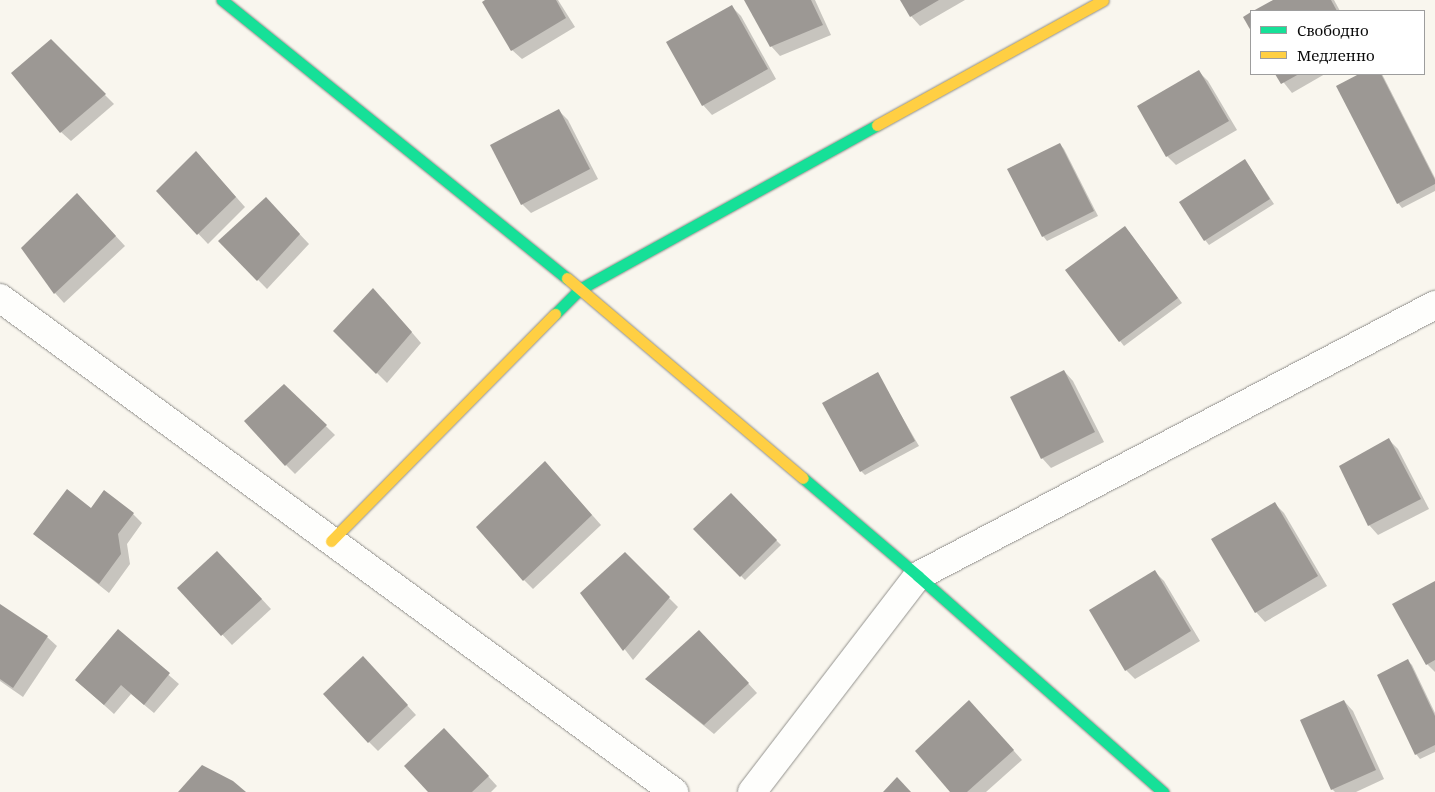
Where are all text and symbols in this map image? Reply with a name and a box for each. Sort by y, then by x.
legend [1250,10,1425,75]
text: Свободно [1297,20,1369,40]
text: Медленно [1297,45,1375,65]

